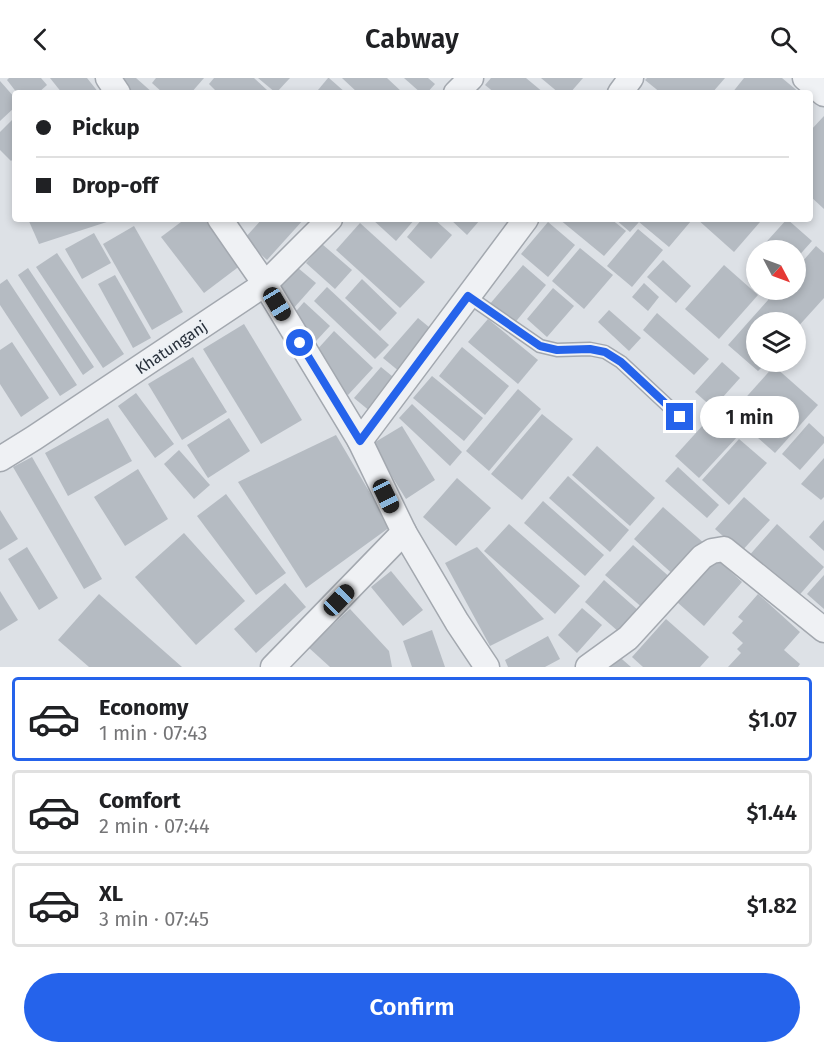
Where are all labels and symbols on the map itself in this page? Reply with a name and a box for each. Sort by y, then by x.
north arrow [746,240,806,300]
car [260,284,294,324]
street label: Khatunganj [132,316,211,378]
route start [286,329,313,356]
callout: 1 min [701,396,800,438]
route end [666,403,693,430]
car [370,476,402,516]
car [320,581,358,619]

